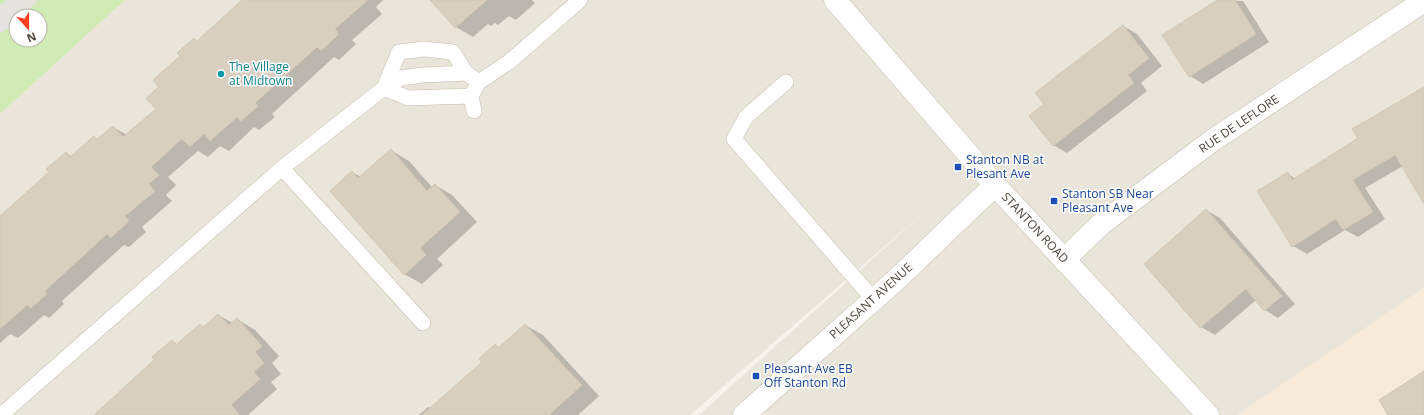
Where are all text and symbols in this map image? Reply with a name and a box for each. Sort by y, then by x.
north arrow [8,8,48,48]
text: N [25,29,39,46]
place label: The Village at Midtown [229,58,292,89]
marker: The Village at Midtown [216,69,226,79]
street label: RUE DE LEFLORE [1195,90,1282,157]
place label: Stanton NB at Plesant Ave [966,151,1044,182]
marker: Stanton NB at Plesant Ave [953,162,963,172]
place label: Stanton SB Near Pleasant Ave [1062,185,1154,216]
street label: STANTON ROAD [998,189,1073,267]
marker: Stanton SB Near Pleasant Ave [1049,196,1059,206]
street label: PLEASANT AVENUE [825,259,916,343]
place label: Pleasant Ave EB Off Stanton Rd [764,360,853,391]
marker: Pleasant Ave EB Off Stanton Rd [751,371,761,381]

